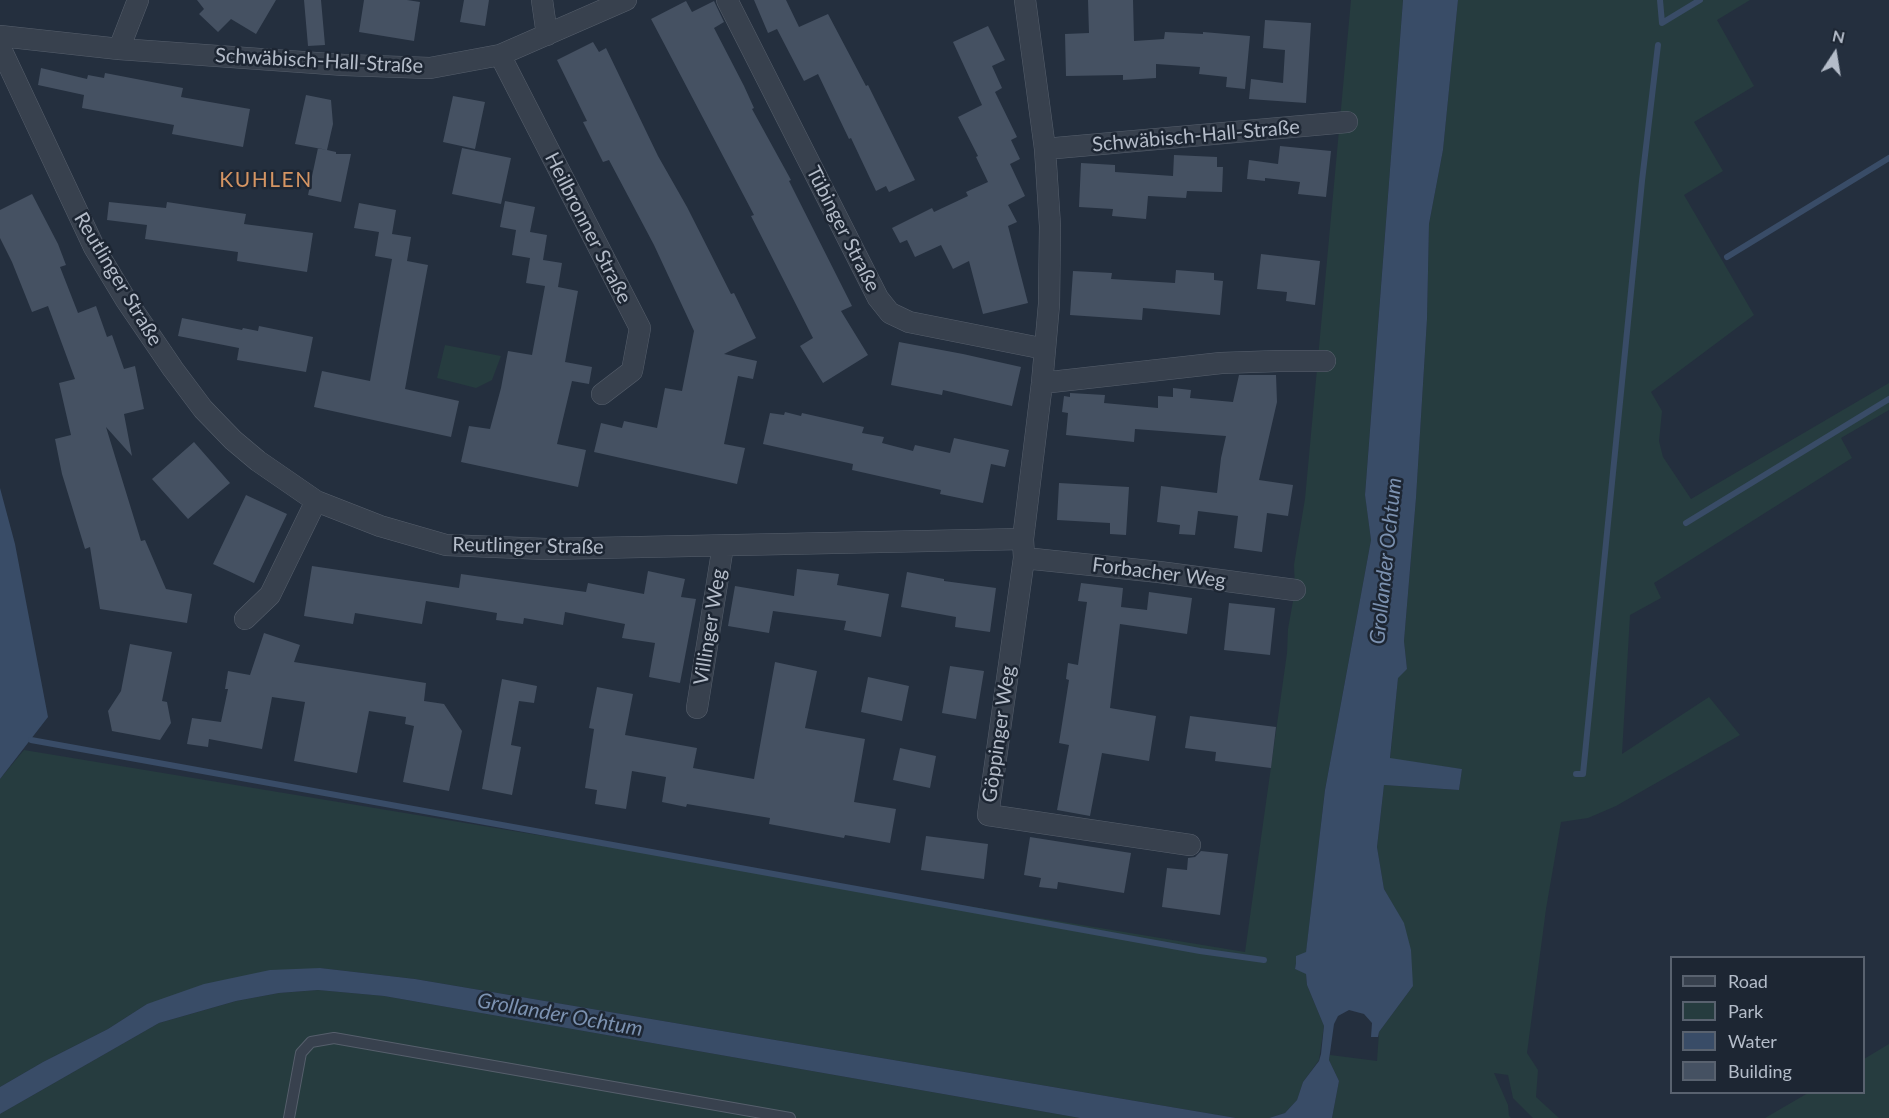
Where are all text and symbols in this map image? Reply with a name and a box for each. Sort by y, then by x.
north arrow [1805,24,1865,84]
text: N [1831,25,1847,46]
street label: Schwäbisch-Hall-Straße [214,44,424,78]
street label: Schwäbisch-Hall-Straße [1091,115,1301,157]
street label: Heilbronner Straße [540,148,636,308]
street label: Tübinger Straße [801,162,885,296]
district label: KUHLEN [219,167,313,193]
street label: Reutlinger Straße [69,208,167,350]
water label: Grollander Ochtum [1365,476,1407,646]
street label: Reutlinger Straße [452,533,604,559]
street label: Forbacher Weg [1091,553,1227,593]
street label: Villinger Weg [689,567,731,687]
street label: Göppinger Weg [978,664,1020,804]
legend [1670,956,1865,1094]
text: Road [1728,970,1768,992]
water label: Grollander Ochtum [475,988,645,1042]
text: Park [1728,1000,1763,1022]
text: Water [1728,1030,1777,1052]
text: Building [1728,1060,1792,1082]

